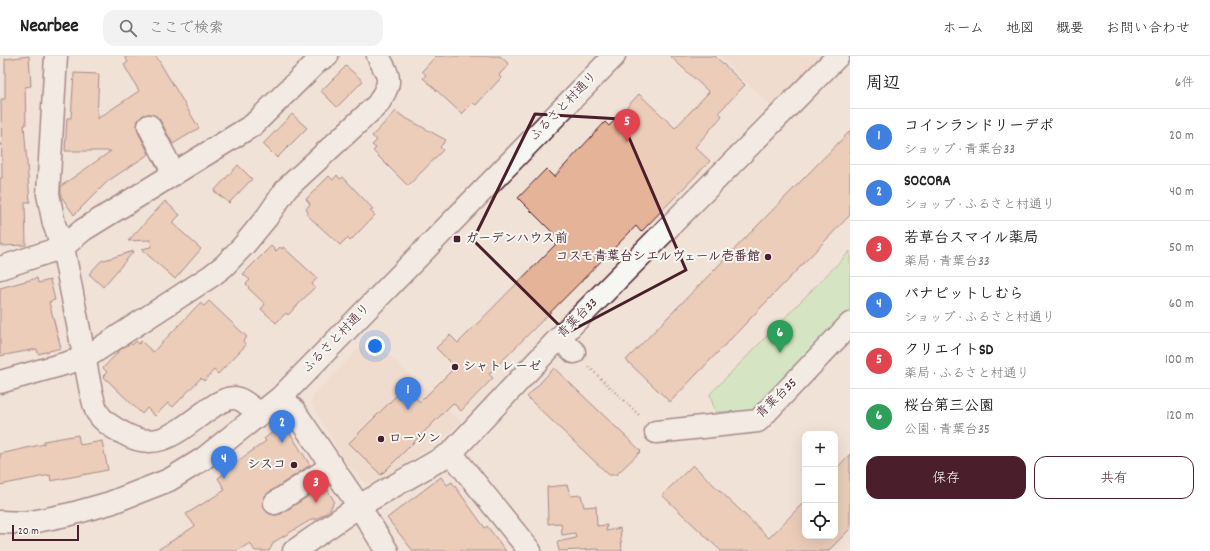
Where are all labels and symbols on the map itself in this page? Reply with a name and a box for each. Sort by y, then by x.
street label: ふるさと村通り [526,68,602,146]
pin: 5 [614,109,640,142]
place label: ガーデンハウス前 [465,230,568,249]
marker: ガーデンハウス前 [452,234,462,244]
place label: コスモ青葉台シエルヴェール壱番館 [555,248,760,267]
marker: コスモ青葉台シエルヴェール壱番館 [763,252,773,262]
street label: 青葉台33 [553,294,603,344]
street label: ふるさと村通り [299,300,375,378]
pin: 6 [767,320,793,353]
your location [365,336,385,356]
place label: シャトレーゼ [463,358,541,377]
marker: シャトレーゼ [450,362,460,372]
street label: 青葉台35 [752,375,802,423]
pin: 1 [395,377,421,410]
pin: 2 [269,410,295,443]
place label: ローソン [389,430,441,449]
marker: ローソン [376,434,386,444]
pin: 4 [211,446,237,479]
place label: シスコ [247,456,286,475]
marker: シスコ [289,460,299,470]
pin: 3 [303,470,329,503]
scale bar [12,523,79,542]

